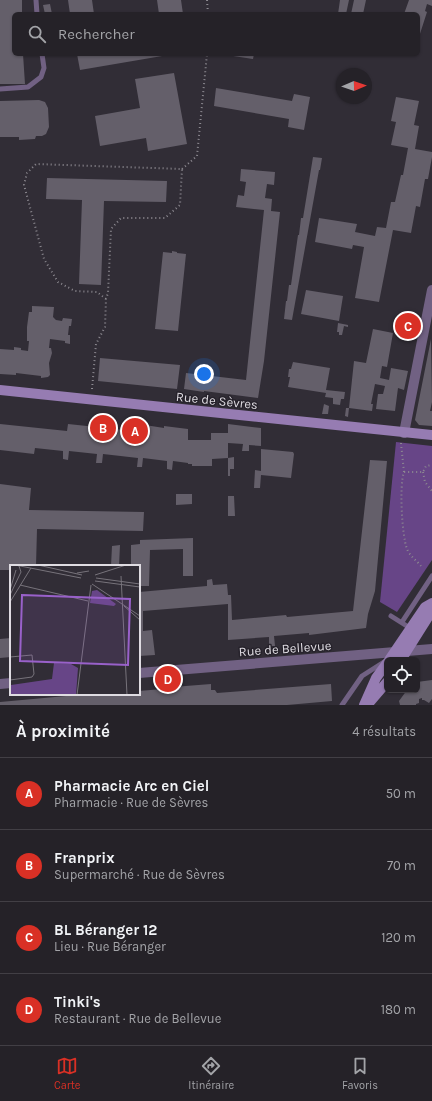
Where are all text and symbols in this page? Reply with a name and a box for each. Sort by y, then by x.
search box [12,12,420,56]
icon: search [26,23,48,45]
text: Rechercher [58,25,135,43]
north arrow [336,68,372,104]
pin: C [395,311,421,341]
your location [194,364,214,384]
street label: Rue de Sèvres [175,389,259,412]
pin: B [90,413,116,443]
pin: A [122,416,148,446]
inset map [10,565,140,695]
street label: Rue de Bellevue [238,638,332,659]
map controls [384,657,420,693]
button: locate [384,657,420,693]
pin: D [155,664,181,694]
text: À proximité [16,721,110,741]
text: 4 résultats [352,724,416,739]
text: Pharmacie Arc en Ciel [54,777,209,795]
text: A [25,786,33,801]
text: 50 m [386,786,416,801]
text: Pharmacie · Rue de Sèvres [54,795,208,810]
text: Franprix [54,849,114,867]
text: B [25,858,33,873]
text: 70 m [387,858,416,873]
text: Supermarché · Rue de Sèvres [54,867,225,882]
text: BL Béranger 12 [54,921,157,939]
text: C [25,930,33,945]
text: 120 m [381,930,416,945]
text: Lieu · Rue Béranger [54,939,166,954]
text: Tinki's [54,993,101,1011]
text: D [25,1002,33,1017]
text: 180 m [381,1002,416,1017]
text: Restaurant · Rue de Bellevue [54,1011,221,1026]
tab: Carte [54,1055,80,1092]
tab: Itinéraire [188,1055,234,1092]
tab: Favoris [342,1055,378,1092]

